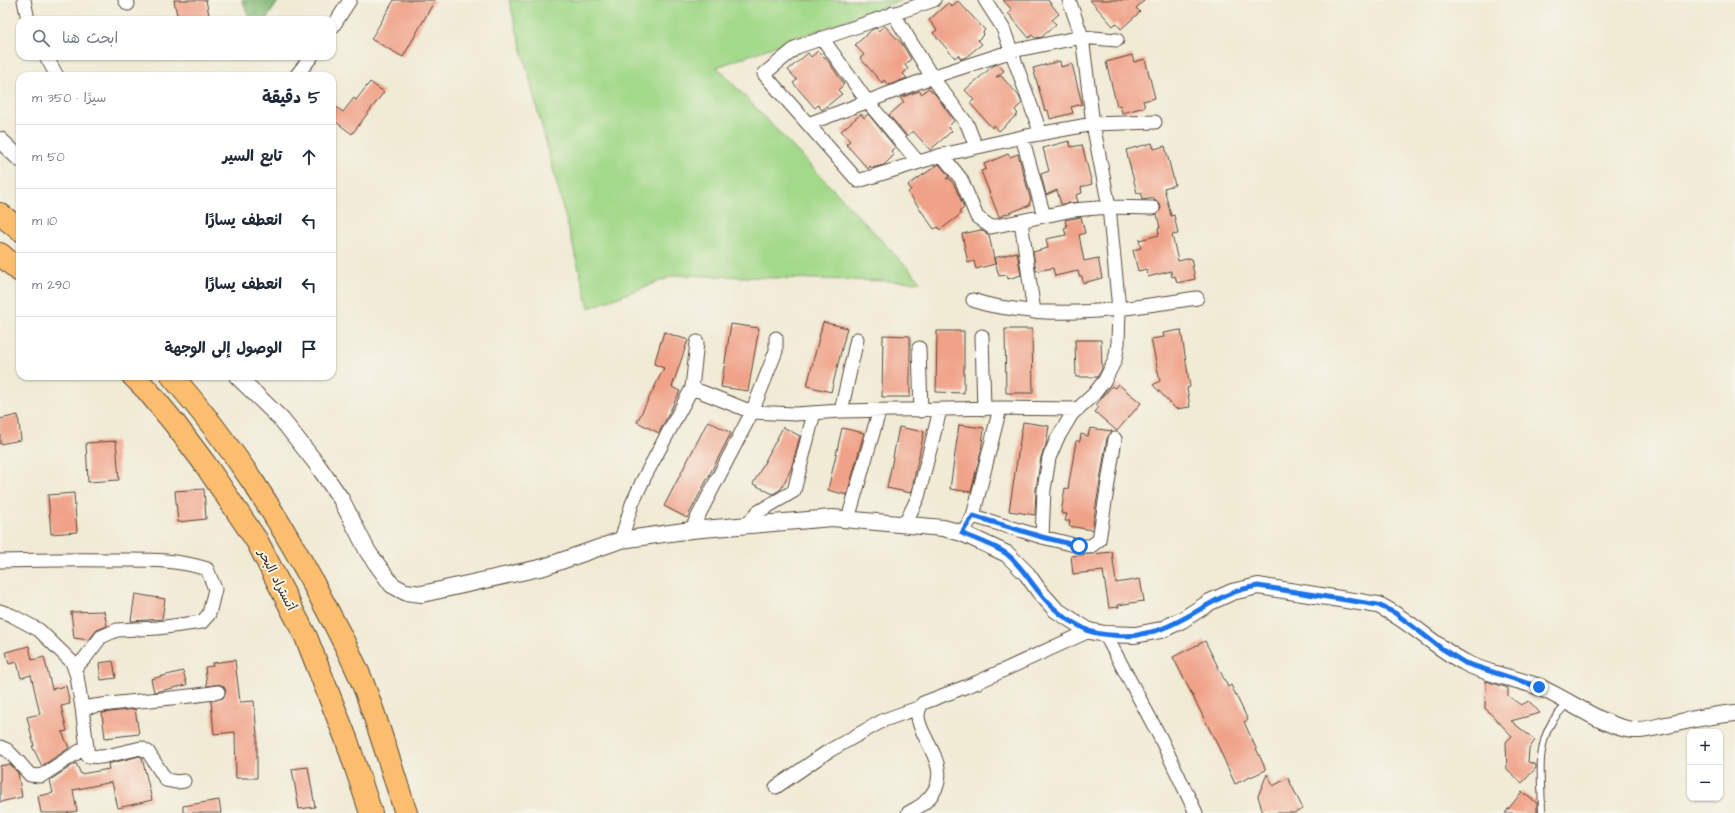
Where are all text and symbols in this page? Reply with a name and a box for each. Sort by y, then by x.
search box [16,16,336,60]
icon: search [30,27,52,49]
text: ابحث هنا [62,28,118,49]
text: 5 دقيقة [262,86,320,110]
text: سيرًا · 350 m [32,89,106,107]
text: تابع السير [223,146,282,167]
icon: ahead [298,146,320,168]
text: 50 m [32,148,65,166]
text: انعطف يسارًا [205,210,282,231]
icon: left [298,210,320,232]
text: 10 m [32,212,57,230]
text: انعطف يسارًا [205,274,282,295]
icon: left [298,274,320,296]
text: 290 m [32,276,70,294]
text: الوصول إلى الوجهة [165,338,282,359]
icon: arrive [298,338,320,360]
route start [1070,537,1088,555]
street label: أتستراد البحر [253,545,301,615]
route end [1530,678,1548,696]
map controls [1687,729,1723,801]
button: + [1687,729,1723,765]
button: − [1687,765,1723,801]

